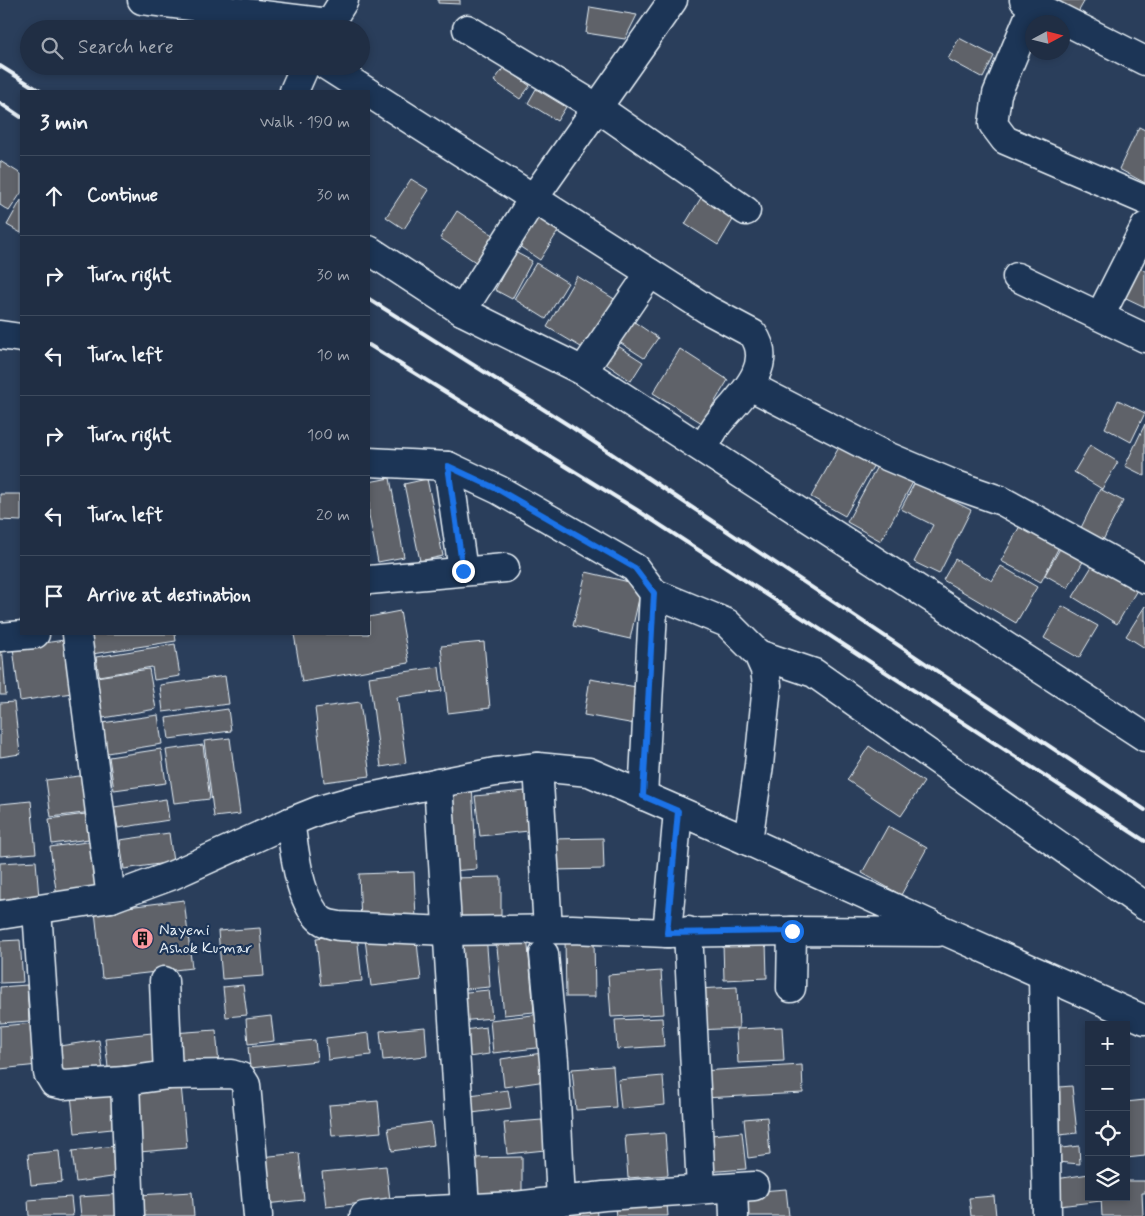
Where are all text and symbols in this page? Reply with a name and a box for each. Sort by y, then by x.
north arrow [1025,15,1070,60]
search box [20,20,370,75]
icon: search [38,34,66,62]
text: Search here [78,35,174,60]
text: 3 min [40,109,88,137]
text: Walk · 190 m [260,112,350,133]
icon: ahead [40,182,68,210]
text: Continue [87,183,158,208]
text: 30 m [317,185,350,206]
icon: right [40,262,68,290]
text: Turn right [87,263,171,288]
text: 30 m [317,265,350,286]
icon: left [40,342,68,370]
text: Turn left [87,343,163,368]
text: 10 m [317,345,350,366]
icon: right [40,422,68,450]
text: Turn right [87,423,171,448]
text: 100 m [307,425,350,446]
icon: left [40,502,68,530]
text: Turn left [87,503,163,528]
text: 20 m [316,505,350,526]
route end [452,560,475,583]
icon: arrive [40,582,68,610]
text: Arrive at destination [87,583,251,608]
place label: Nayeni Ashok Kumar [159,920,253,959]
route start [781,920,804,943]
building icon: Nayeni Ashok Kumar [131,927,155,951]
map controls [1085,1021,1130,1201]
button: + [1085,1021,1130,1066]
button: − [1085,1066,1130,1111]
button: locate [1085,1111,1130,1156]
button: layers [1085,1156,1130,1201]

